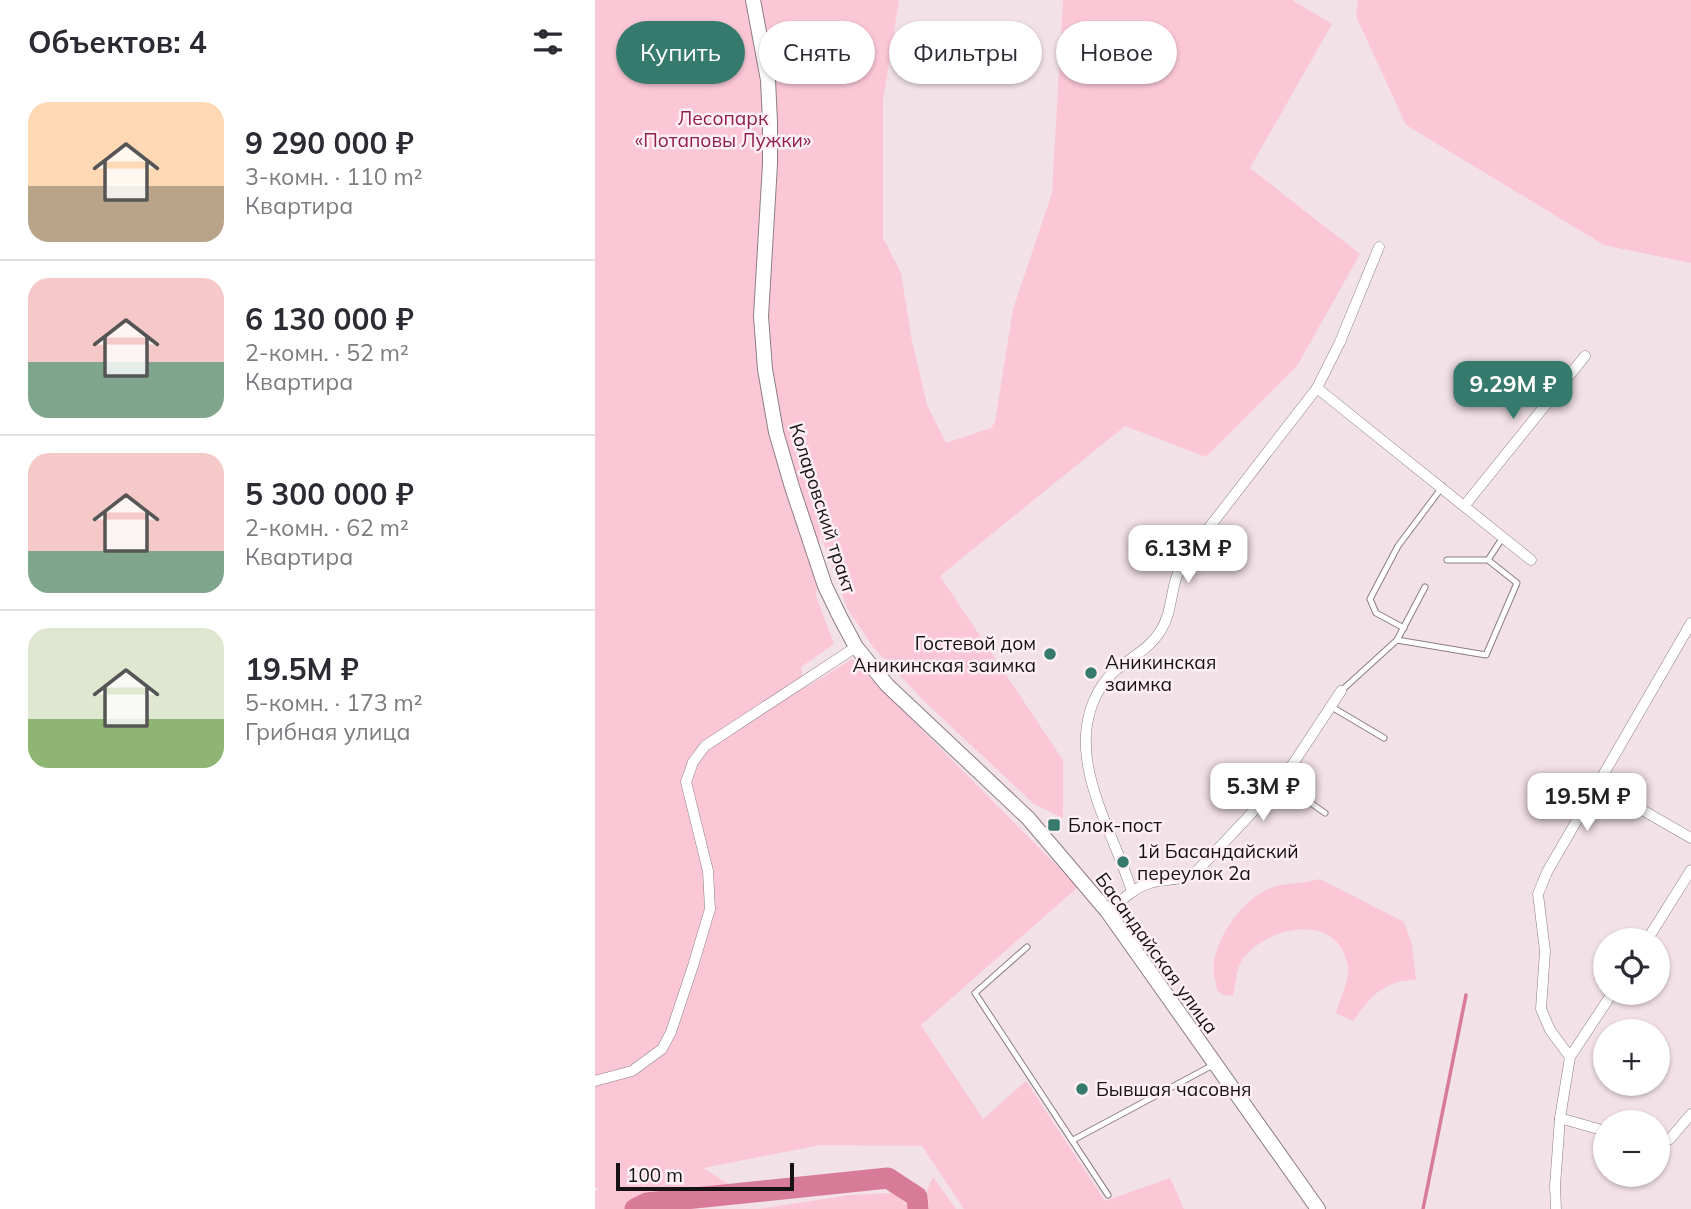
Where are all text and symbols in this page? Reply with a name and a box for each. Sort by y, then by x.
chip: Купить [616,21,745,84]
chip: Снять [759,21,875,84]
chip: Фильтры [889,21,1042,84]
chip: Новое [1056,21,1177,84]
text: Объектов: 4 [28,23,207,61]
icon: filters [529,23,567,61]
park label: Лесопарк «Потаповы Лужки» [635,106,811,152]
text: 9 290 000 ₽ [245,124,414,162]
icon: home [84,130,168,214]
text: 3-комн. · 110 m² [245,162,423,191]
text: Квартира [245,191,353,220]
text: 6 130 000 ₽ [245,300,414,338]
icon: home [84,306,168,390]
text: 2-комн. · 52 m² [245,338,409,367]
pin: 9.29M ₽ [1448,362,1578,421]
text: Квартира [245,367,353,396]
text: 9.29M ₽ [1469,369,1557,398]
street label: Коларовский тракт [784,420,862,596]
text: 5 300 000 ₽ [245,475,414,513]
icon: home [84,481,168,565]
text: 2-комн. · 62 m² [245,513,409,542]
pin: 6.13M ₽ [1123,526,1253,585]
text: 6.13M ₽ [1144,533,1232,562]
text: Квартира [245,542,353,571]
place label: Гостевой дом Аникинская заимка [853,631,1036,677]
marker: Гостевой дом Аникинская заимка [1042,646,1058,662]
text: 19.5M ₽ [245,650,359,688]
place label: Аникинская заимка [1105,650,1216,696]
icon: home [84,656,168,740]
marker: Аникинская заимка [1083,665,1099,681]
text: 5-комн. · 173 m² [245,688,423,717]
text: Грибная улица [245,717,411,746]
pin: 5.3M ₽ [1206,764,1320,823]
text: 5.3M ₽ [1226,771,1300,800]
pin: 19.5M ₽ [1522,774,1652,833]
text: 19.5M ₽ [1543,781,1631,810]
place label: Блок-пост [1068,813,1162,837]
marker: Блок-пост [1046,817,1062,833]
place label: 1й Басандайский переулок 2а [1137,839,1299,885]
marker: 1й Басандайский переулок 2а [1115,854,1131,870]
street label: Басандайская улица [1090,868,1224,1038]
map controls [1593,928,1670,1187]
button: locate [1593,928,1670,1005]
button: + [1593,1019,1670,1096]
place label: Бывшая часовня [1096,1077,1251,1101]
marker: Бывшая часовня [1074,1081,1090,1097]
button: − [1593,1110,1670,1187]
scale bar [616,1160,795,1192]
text: 100 m [627,1163,683,1187]

